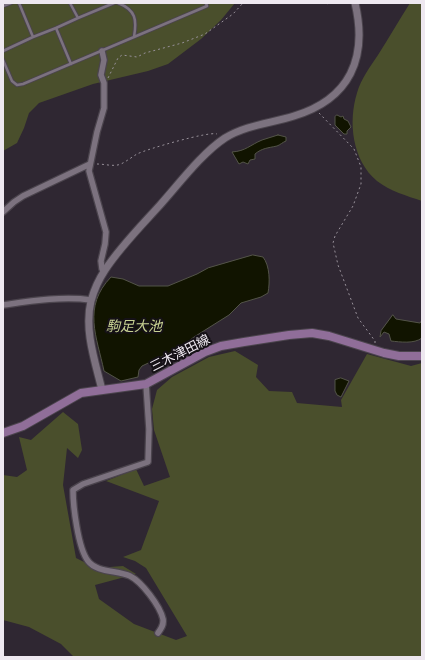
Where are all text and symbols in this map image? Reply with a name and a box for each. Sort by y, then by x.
water label: 駒足大池 [106,318,162,334]
street label: 三木津田線 [148,331,212,375]

